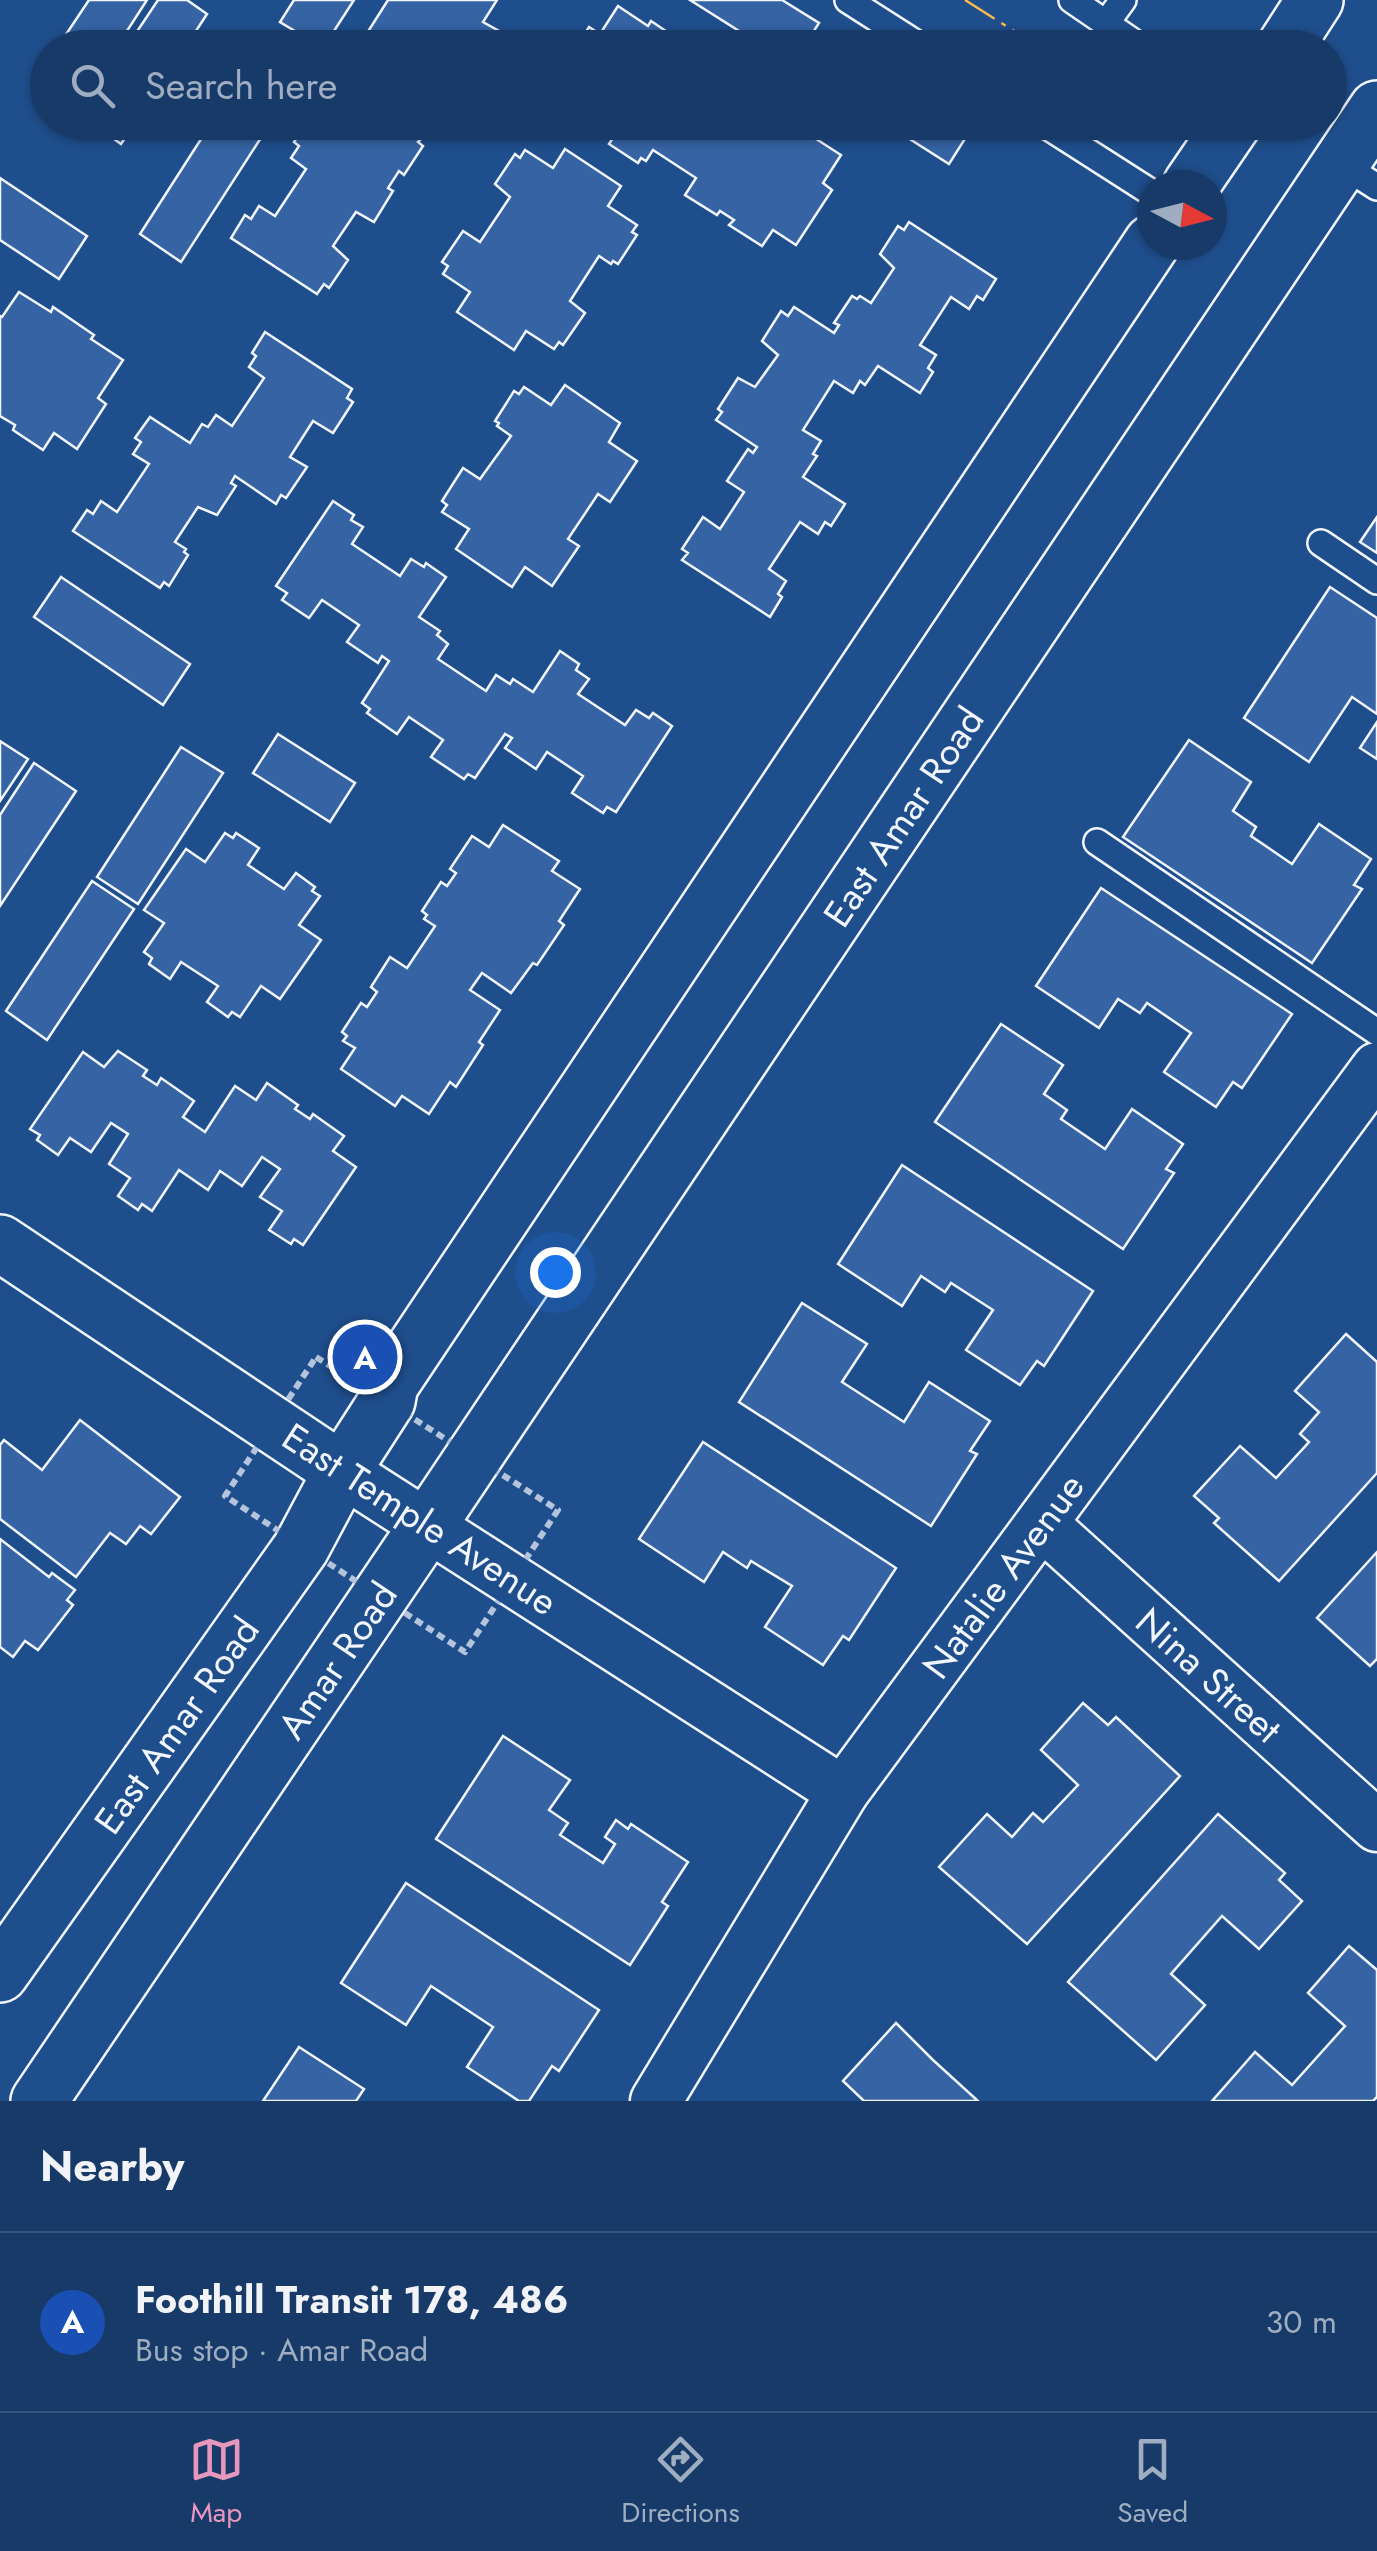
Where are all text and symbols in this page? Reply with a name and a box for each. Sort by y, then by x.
search box [30,30,1347,140]
icon: search [65,58,120,113]
text: Search here [145,58,337,113]
north arrow [1137,170,1227,260]
street label: East Amar Road [809,695,997,937]
your location [530,1247,581,1298]
pin: A [332,1320,398,1394]
street label: East Temple Avenue [272,1409,568,1629]
street label: Natalie Avenue [908,1461,1097,1690]
street label: Amar Road [264,1570,410,1750]
street label: Nina Street [1124,1594,1294,1755]
street label: East Amar Road [80,1605,272,1845]
text: Nearby [40,2136,184,2197]
text: Foothill Transit 178, 486 [135,2272,568,2327]
text: A [61,2299,84,2345]
text: 30 m [1266,2299,1337,2345]
text: Bus stop · Amar Road [135,2327,428,2373]
tab: Map [189,2432,244,2533]
tab: Directions [621,2432,740,2533]
tab: Saved [1117,2432,1188,2533]

